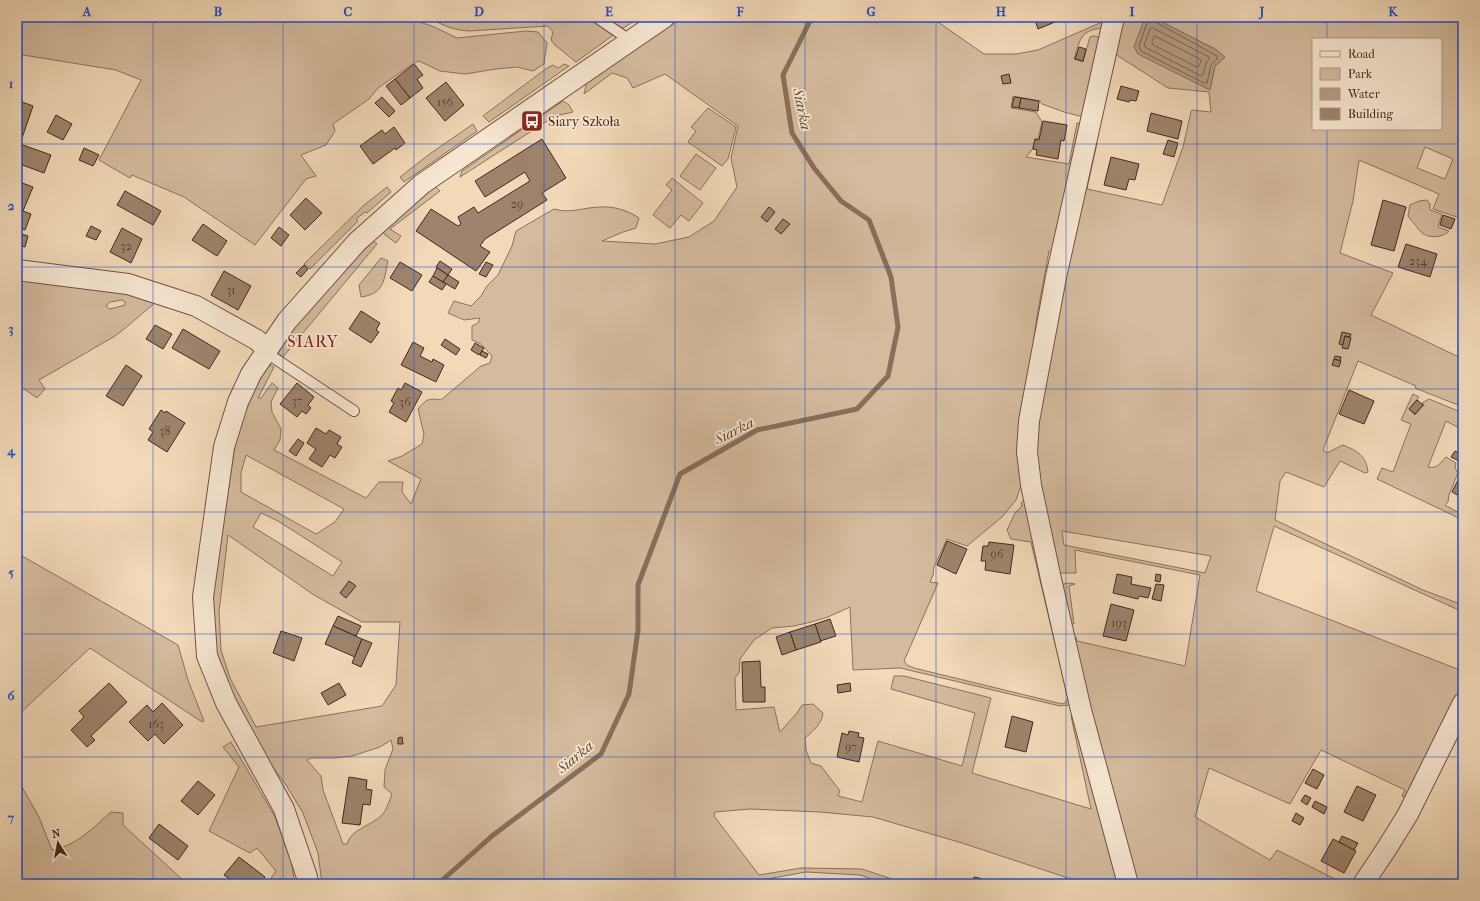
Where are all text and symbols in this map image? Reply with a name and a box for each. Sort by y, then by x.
text: A [82,4,92,19]
text: B [214,4,223,19]
text: C [344,4,353,19]
text: D [474,4,484,19]
text: E [605,4,613,19]
text: F [736,4,744,19]
text: G [866,4,876,19]
text: H [996,4,1007,19]
text: I [1129,4,1135,19]
text: J [1258,4,1265,20]
text: K [1388,4,1399,19]
legend [1312,38,1442,130]
text: Road [1348,47,1375,61]
text: Park [1348,67,1373,81]
text: 1 [9,76,14,91]
water label: Siarka [789,86,815,132]
text: Water [1347,87,1381,101]
house number: 156 [437,95,453,109]
text: Building [1348,107,1393,121]
bus stop icon: Siary Szkoła [519,108,545,134]
place label: Siary Szkoła [548,113,620,130]
house number: 29 [511,197,523,211]
text: 2 [8,198,15,213]
house number: 32 [120,239,132,253]
house number: 234 [1409,254,1428,268]
house number: 31 [226,283,236,297]
text: 3 [8,321,14,337]
district label: SIARY [287,332,339,351]
house number: 37 [292,394,303,408]
house number: 36 [399,395,411,409]
water label: Siarka [710,413,757,449]
house number: 38 [160,424,170,438]
text: 4 [6,443,16,459]
house number: 96 [991,547,1004,561]
text: 5 [8,565,14,580]
house number: 193 [1111,616,1127,630]
text: 6 [7,688,15,703]
house number: 163 [148,717,164,731]
water label: Siarka [552,737,597,778]
house number: 97 [845,740,857,754]
text: 7 [7,810,15,825]
north arrow [38,823,78,863]
text: N [51,826,62,841]

